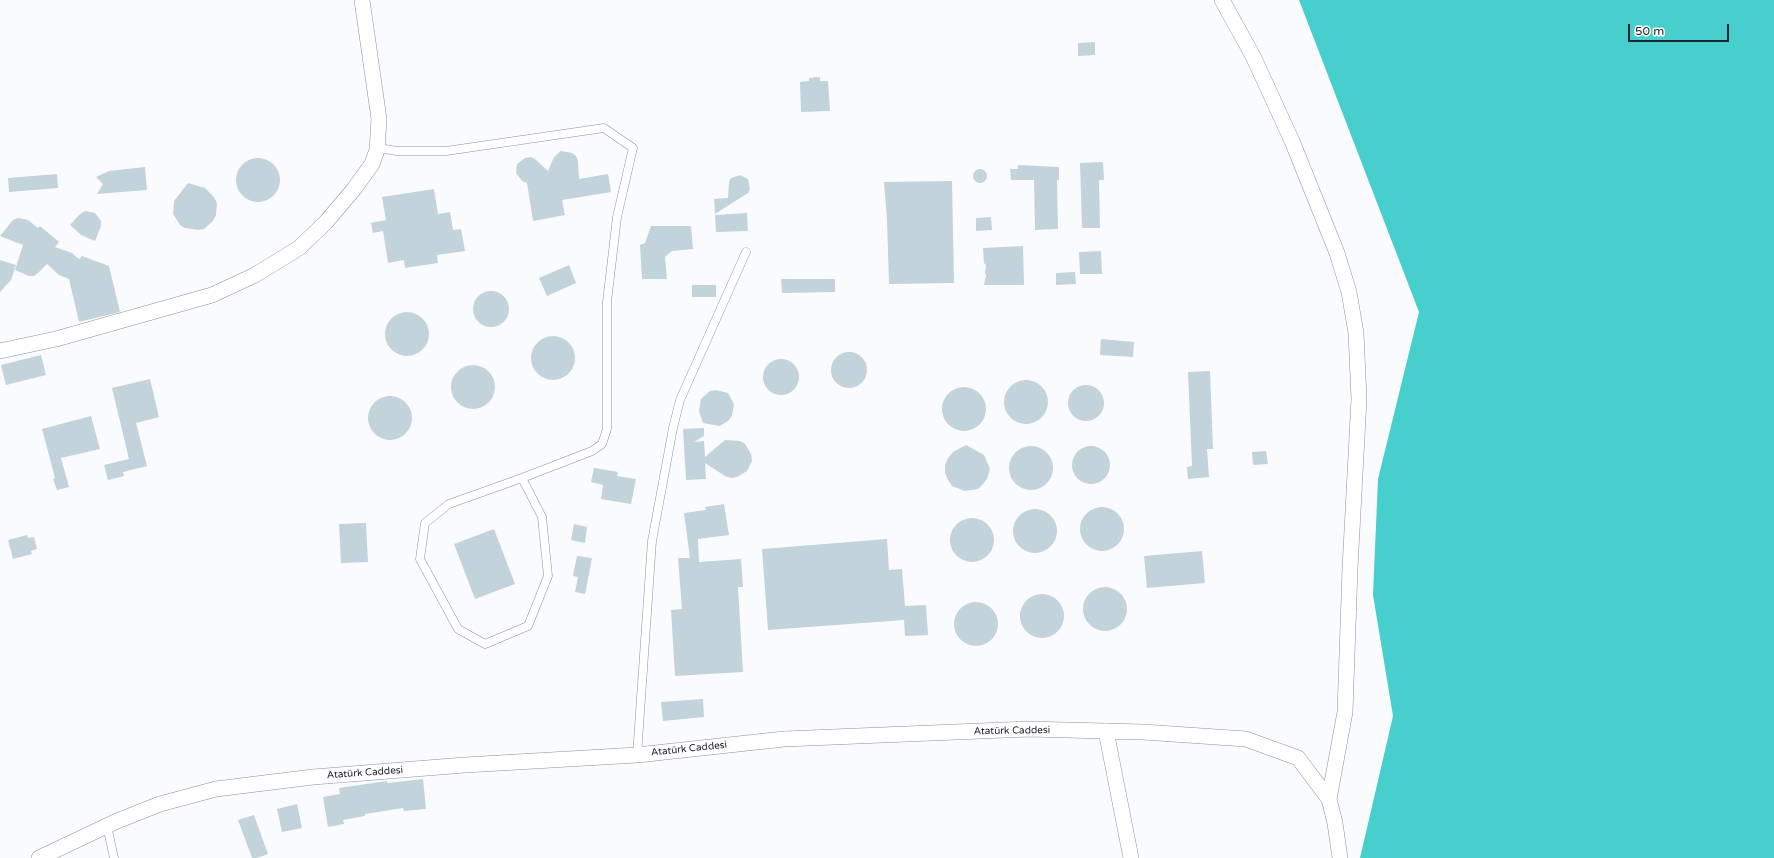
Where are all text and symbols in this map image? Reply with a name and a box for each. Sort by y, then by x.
scale bar [1630,16,1731,42]
text: 50 m [1635,24,1664,38]
street label: Atatürk Caddesi [974,724,1050,738]
street label: Atatürk Caddesi [650,739,728,759]
street label: Atatürk Caddesi [326,764,404,782]

